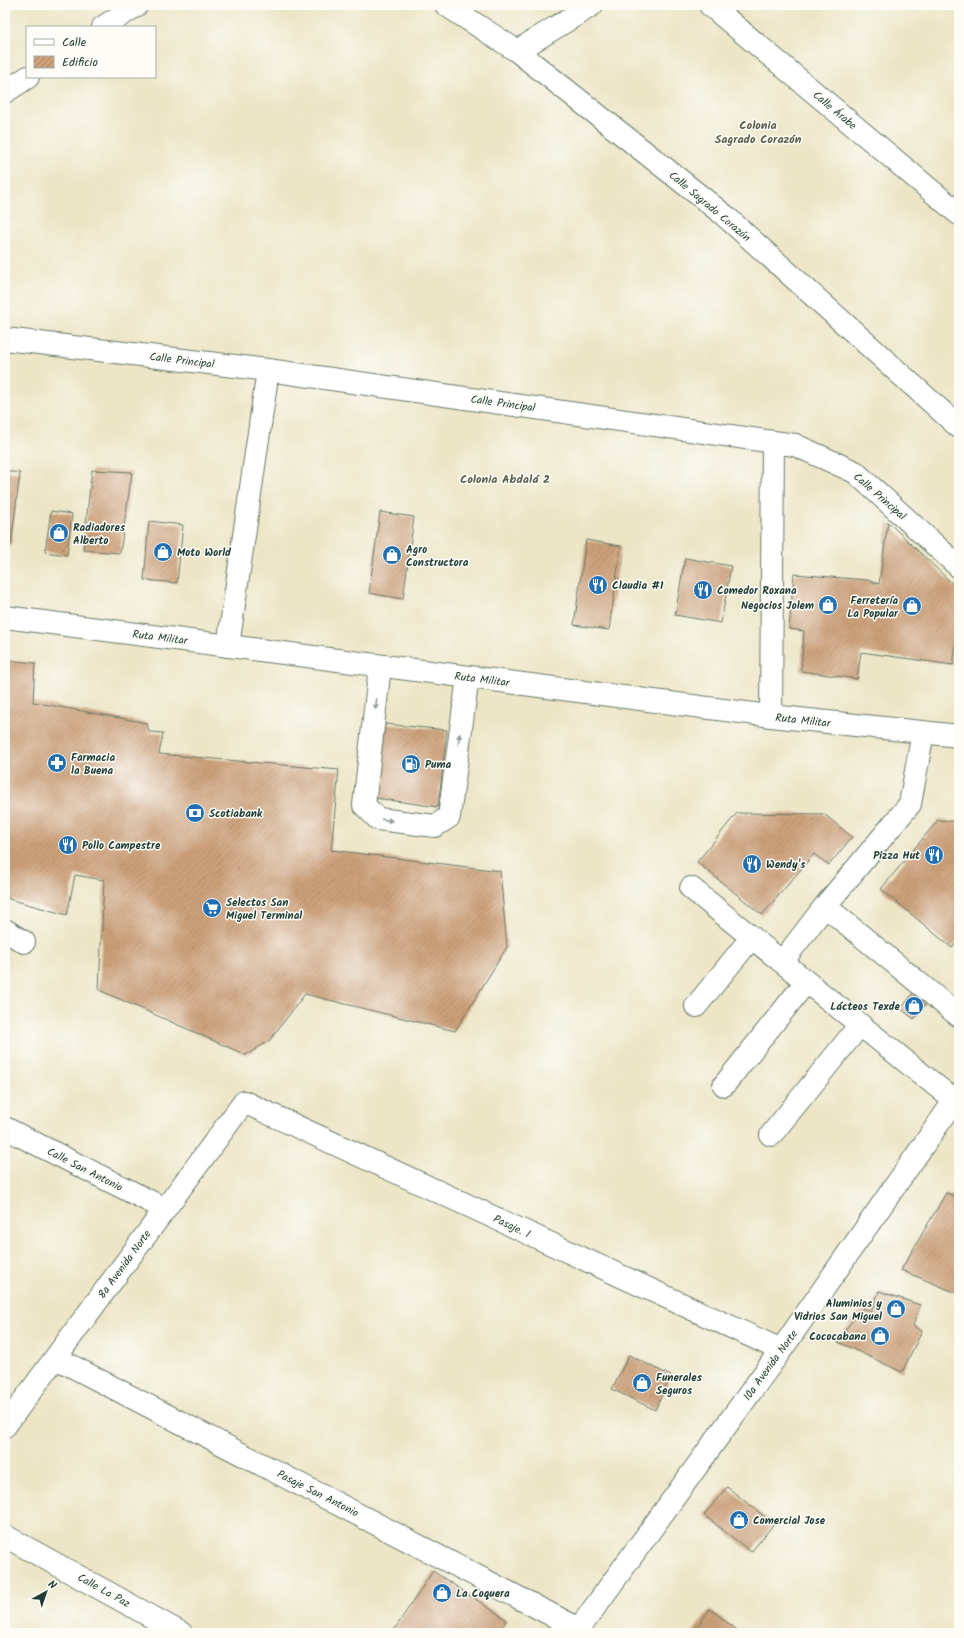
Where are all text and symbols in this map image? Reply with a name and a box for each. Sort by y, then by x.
legend [26,26,156,78]
text: Calle [62,33,87,52]
text: Edificio [62,53,98,72]
street label: Calle Árabe [808,87,860,135]
district label: Colonia Sagrado Corazón [715,116,802,149]
street label: Calle Sagrado Corazón [664,167,754,247]
street label: Calle Principal [148,348,216,374]
street label: Calle Principal [469,391,537,417]
street label: Calle Principal [849,469,910,525]
district label: Colonia Abdalá 2 [460,470,550,489]
place label: Radiadores Alberto [73,519,126,550]
shop icon: Radiadores Alberto [48,522,70,544]
shop icon: Moto World [152,541,174,563]
place label: Agro Constructora [406,541,469,572]
place label: Moto World [177,544,232,562]
shop icon: Agro Constructora [381,544,403,566]
restaurant icon: Claudia #1 [587,574,609,596]
place label: Claudia #1 [612,577,664,595]
restaurant icon: Comedor Roxana [692,579,714,601]
place label: Comedor Roxana [717,582,797,600]
place label: Ferretería La Popular [847,592,899,623]
shop icon: Negocios Jolem [817,594,839,616]
shop icon: Ferretería La Popular [901,595,923,617]
place label: Negocios Jolem [741,597,814,615]
street label: Ruta Militar [131,626,190,650]
street label: Ruta Militar [453,668,512,692]
one-way arrow [372,698,379,710]
street label: Ruta Militar [774,709,833,733]
one-way arrow [456,733,463,745]
place label: Farmacia la Buena [71,749,115,780]
pharmacy icon: Farmacia la Buena [46,752,68,774]
fuel station icon: Puma [400,753,422,775]
place label: Puma [425,756,451,774]
bank icon: Scotiabank [184,802,206,824]
place label: Scotiabank [209,805,263,823]
one-way arrow [381,817,393,823]
restaurant icon: Pollo Campestre [57,834,79,856]
place label: Pollo Campestre [82,837,161,855]
restaurant icon: Pizza Hut [923,844,945,866]
place label: Pizza Hut [873,847,921,865]
restaurant icon: Wendy's [741,853,763,875]
place label: Wendy's [766,856,806,874]
place label: Selectos San Miguel Terminal [226,894,302,925]
supermarket icon: Selectos San Miguel Terminal [201,897,223,919]
shop icon: Lácteos Texde [903,995,925,1017]
place label: Lácteos Texde [830,998,901,1016]
street label: Calle San Antonio [43,1143,126,1197]
street label: Pasaje. 1 [490,1210,533,1243]
street label: 8a Avenida Norte [94,1226,156,1303]
place label: Aluminios y Vidrios San Miguel [794,1295,882,1326]
shop icon: Aluminios y Vidrios San Miguel [885,1298,907,1320]
shop icon: Cococabana [869,1325,891,1347]
street label: 10a Avenida Norte [739,1326,803,1405]
place label: Cococabana [809,1328,866,1346]
place label: Funerales Seguros [656,1369,703,1400]
shop icon: Funerales Seguros [631,1372,653,1394]
street label: Pasaje San Antonio [274,1466,362,1522]
shop icon: Comercial Jose [728,1509,750,1531]
place label: Comercial Jose [753,1512,826,1530]
street label: Calle La Paz [74,1569,133,1613]
north arrow [26,1572,66,1612]
text: N [43,1576,60,1594]
shop icon: La Coquera [431,1582,453,1604]
place label: La Coquera [456,1585,510,1603]

